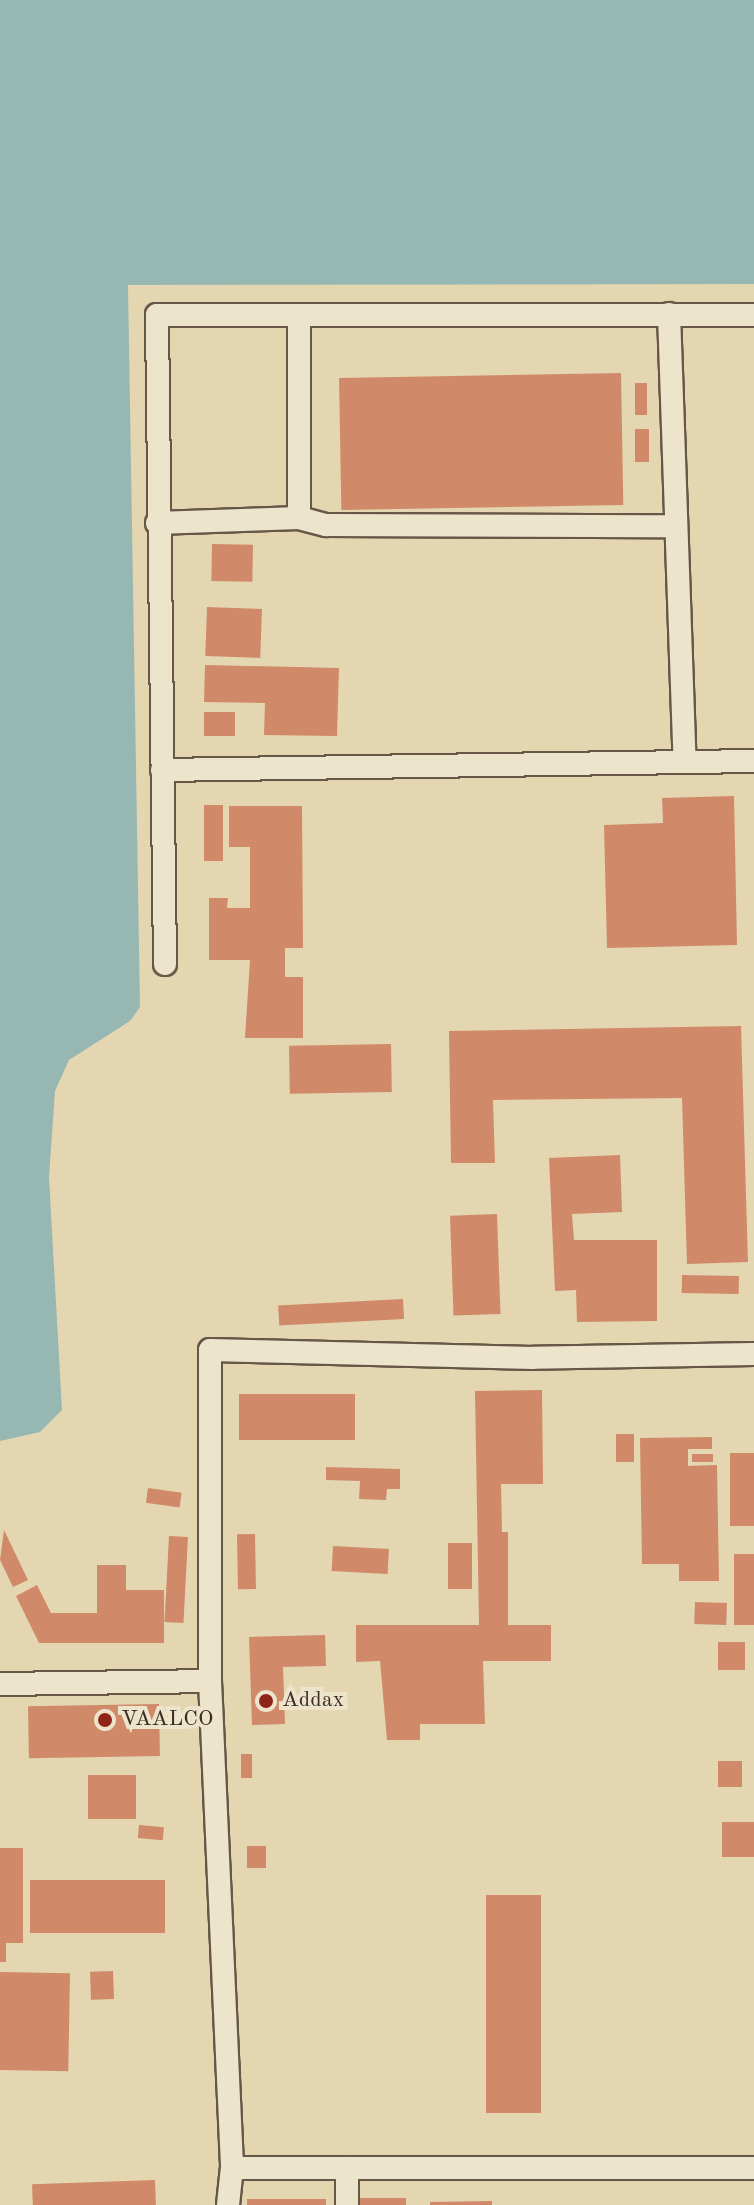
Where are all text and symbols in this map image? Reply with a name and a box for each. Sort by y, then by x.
place label: Addax [282,1688,344,1714]
marker: Addax [257,1692,275,1710]
place label: VAALCO [121,1707,213,1733]
marker: VAALCO [96,1711,114,1729]

